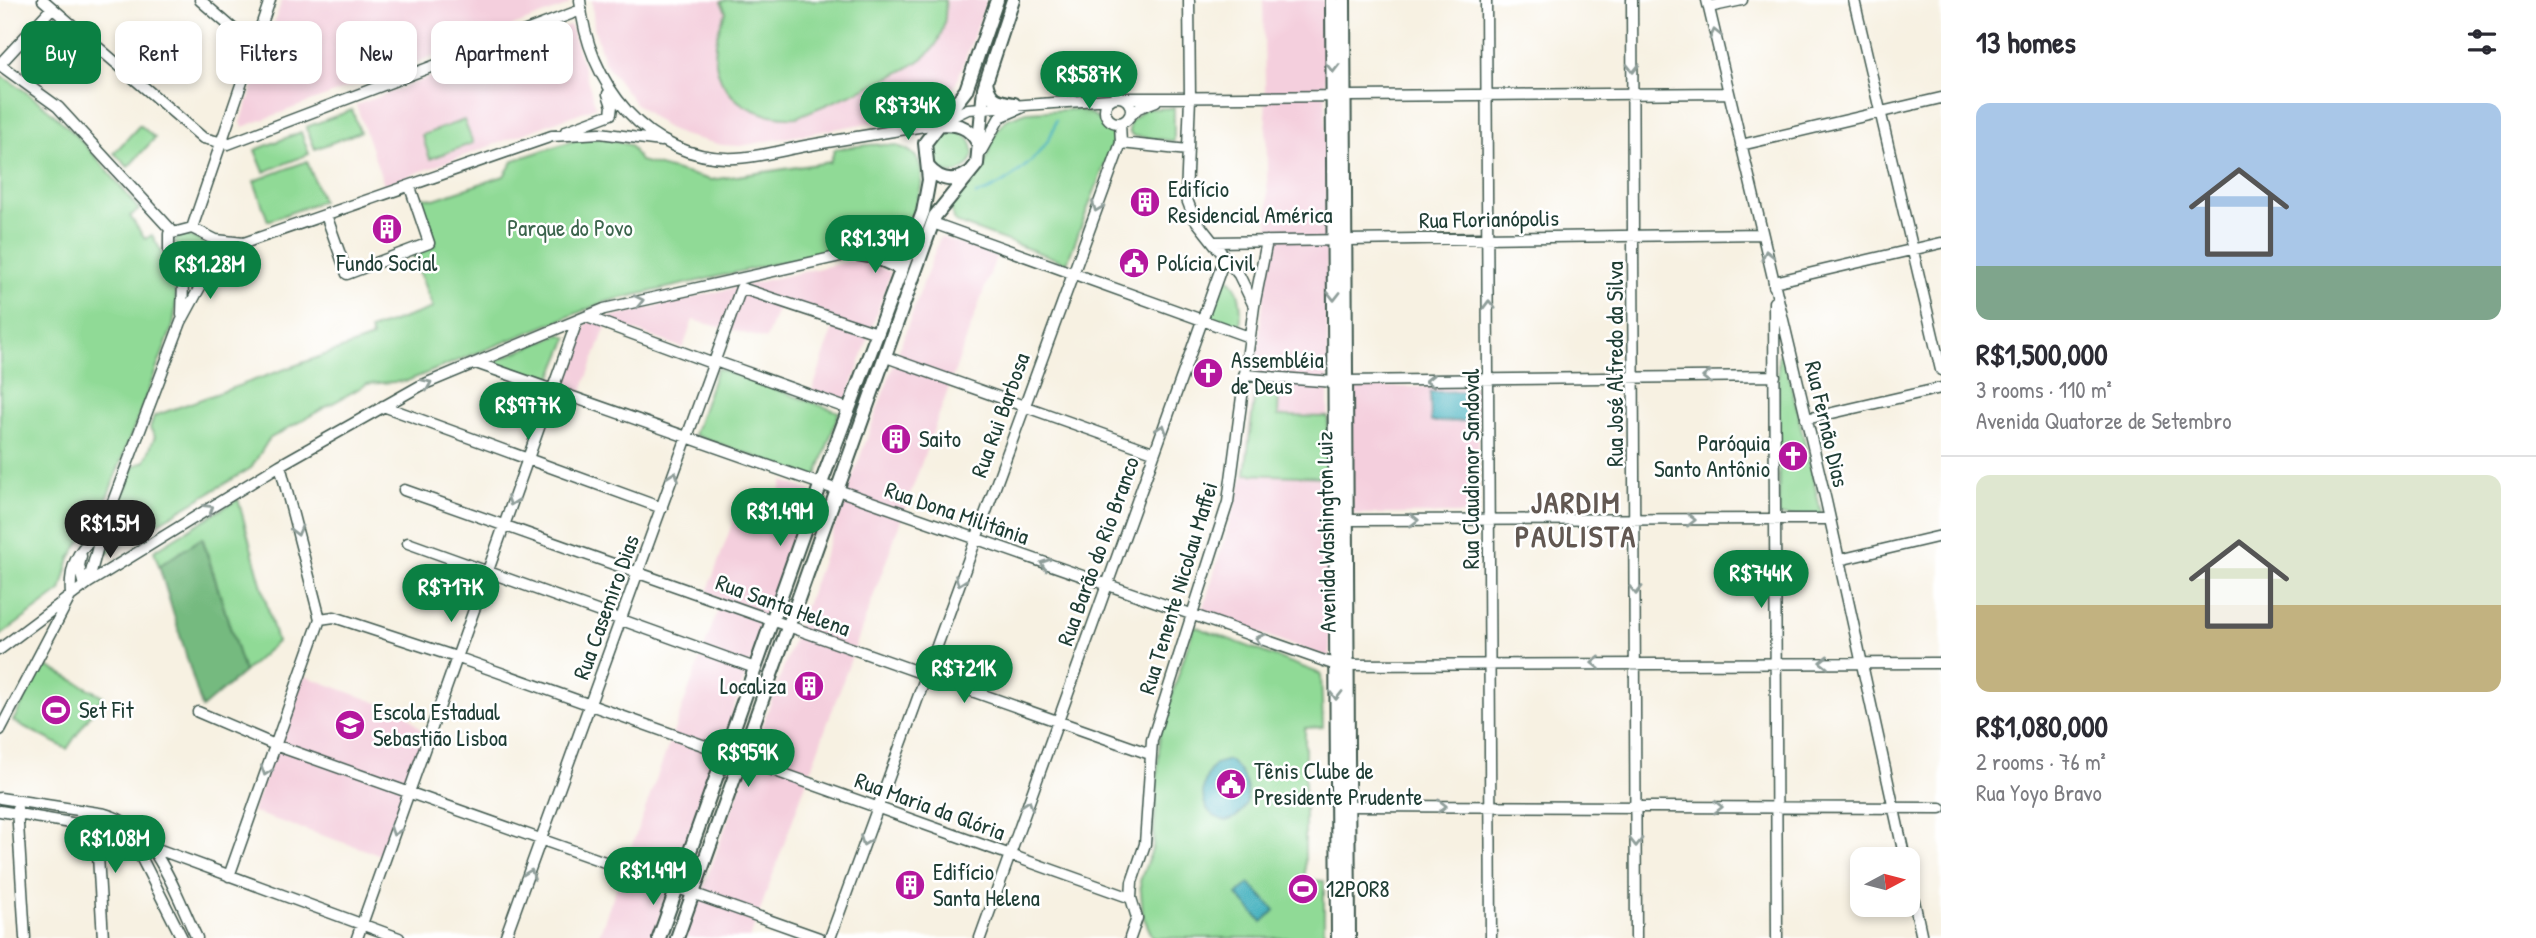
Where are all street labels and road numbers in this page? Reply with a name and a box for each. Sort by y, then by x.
street label: Rua Florianópolis [1419,202,1559,235]
street label: Rua José Alfredo da Silva [1599,261,1630,467]
street label: Rua Rui Barbosa [963,348,1036,481]
street label: Rua Fernão Dias [1798,358,1857,490]
street label: Rua Claudionor Sandoval [1455,368,1486,569]
street label: Avenida Washington Luiz [1308,431,1343,633]
street label: Rua Barão do Rio Branco [1049,452,1146,650]
street label: Rua Dona Militânia [881,473,1033,552]
street label: Rua Tenente Nicolau Maffei [1130,478,1225,698]
street label: Rua Casemiro Dias [565,530,646,683]
street label: Rua Santa Helena [712,566,855,643]
street label: Rua Maria da Glória [851,764,1010,847]

